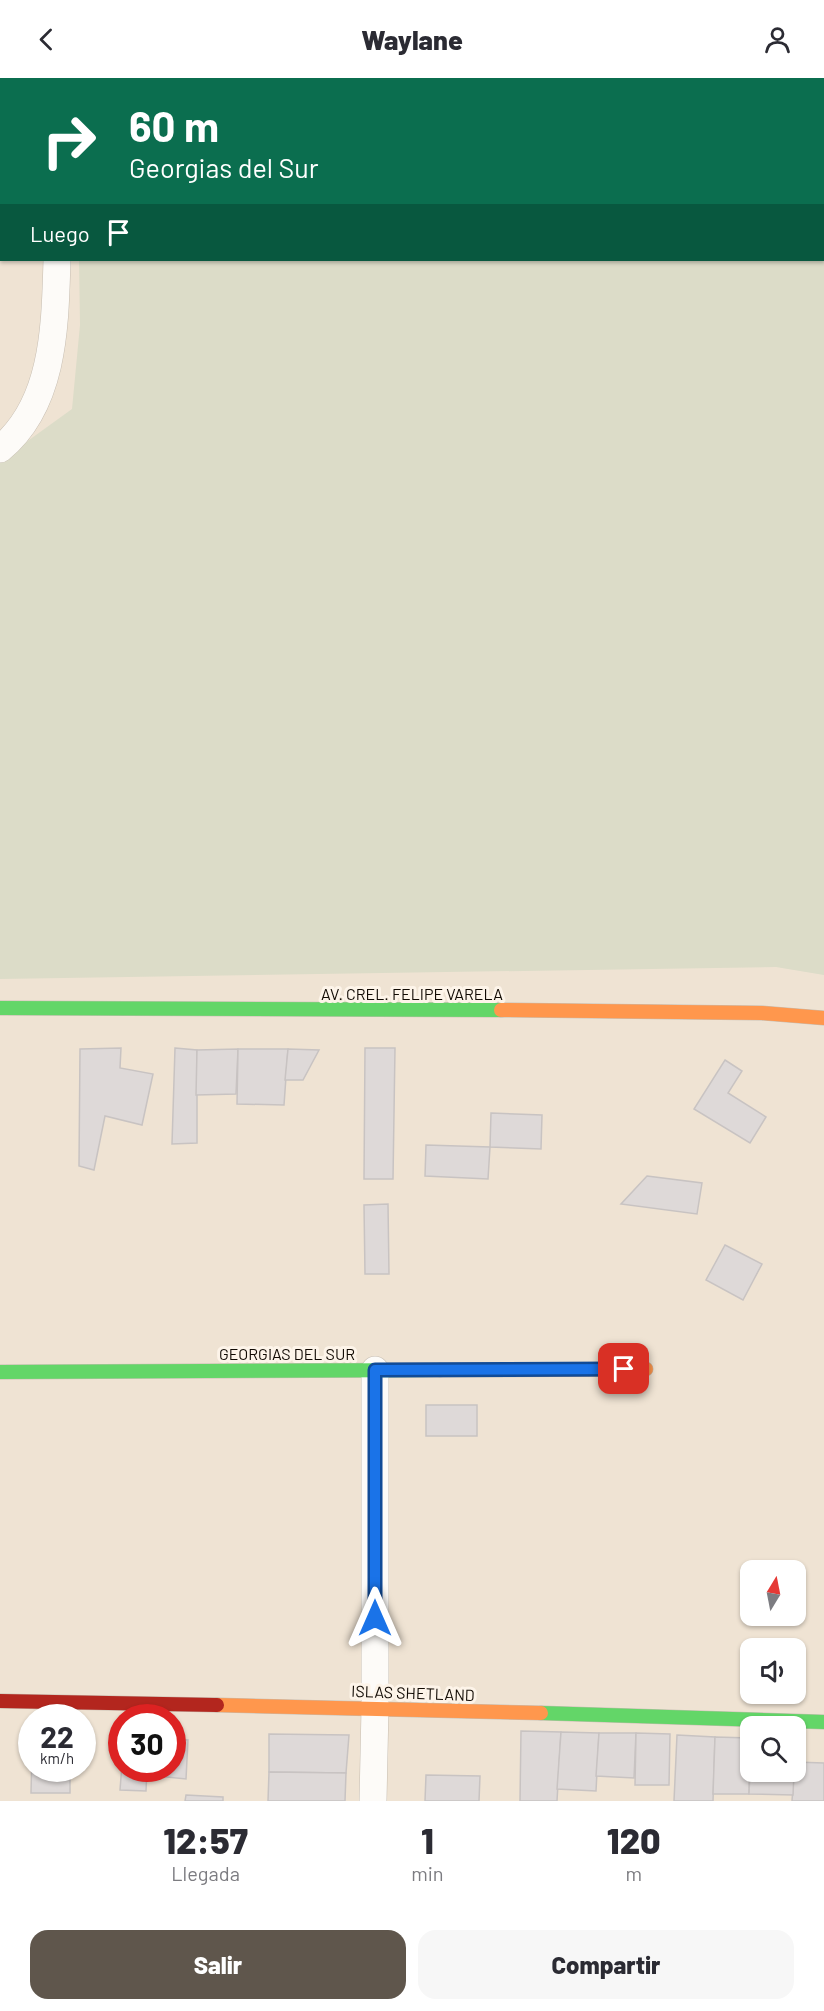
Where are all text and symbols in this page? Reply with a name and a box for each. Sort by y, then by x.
icon: back [30,23,63,56]
text: Waylane [361,23,463,55]
icon: person [761,23,794,56]
text: 60 m [129,100,219,150]
icon: right [30,102,108,180]
text: Georgias del Sur [129,151,318,183]
icon: arrive [102,216,135,249]
text: Luego [30,220,90,246]
street label: AV. CREL. FELIPE VARELA [321,984,503,1003]
pin [598,1343,649,1394]
street label: GEORGIAS DEL SUR [219,1344,355,1363]
icon: arrive [607,1352,640,1385]
north arrow [740,1560,806,1626]
map controls [740,1560,806,1782]
position arrow [343,1586,407,1650]
button: sound [740,1638,806,1704]
street label: ISLAS SHETLAND [351,1681,475,1704]
speed limit sign: 30 [108,1704,186,1782]
button: search [740,1716,806,1782]
text: 22 [40,1718,74,1754]
text: km/h [40,1749,74,1767]
text: 12:57 [163,1818,248,1861]
text: 1 [421,1818,434,1861]
text: 120 [607,1818,661,1861]
text: Llegada [171,1861,240,1885]
text: min [411,1861,444,1885]
text: m [625,1861,642,1885]
button: Salir [30,1930,406,1999]
button: Compartir [418,1930,794,1999]

